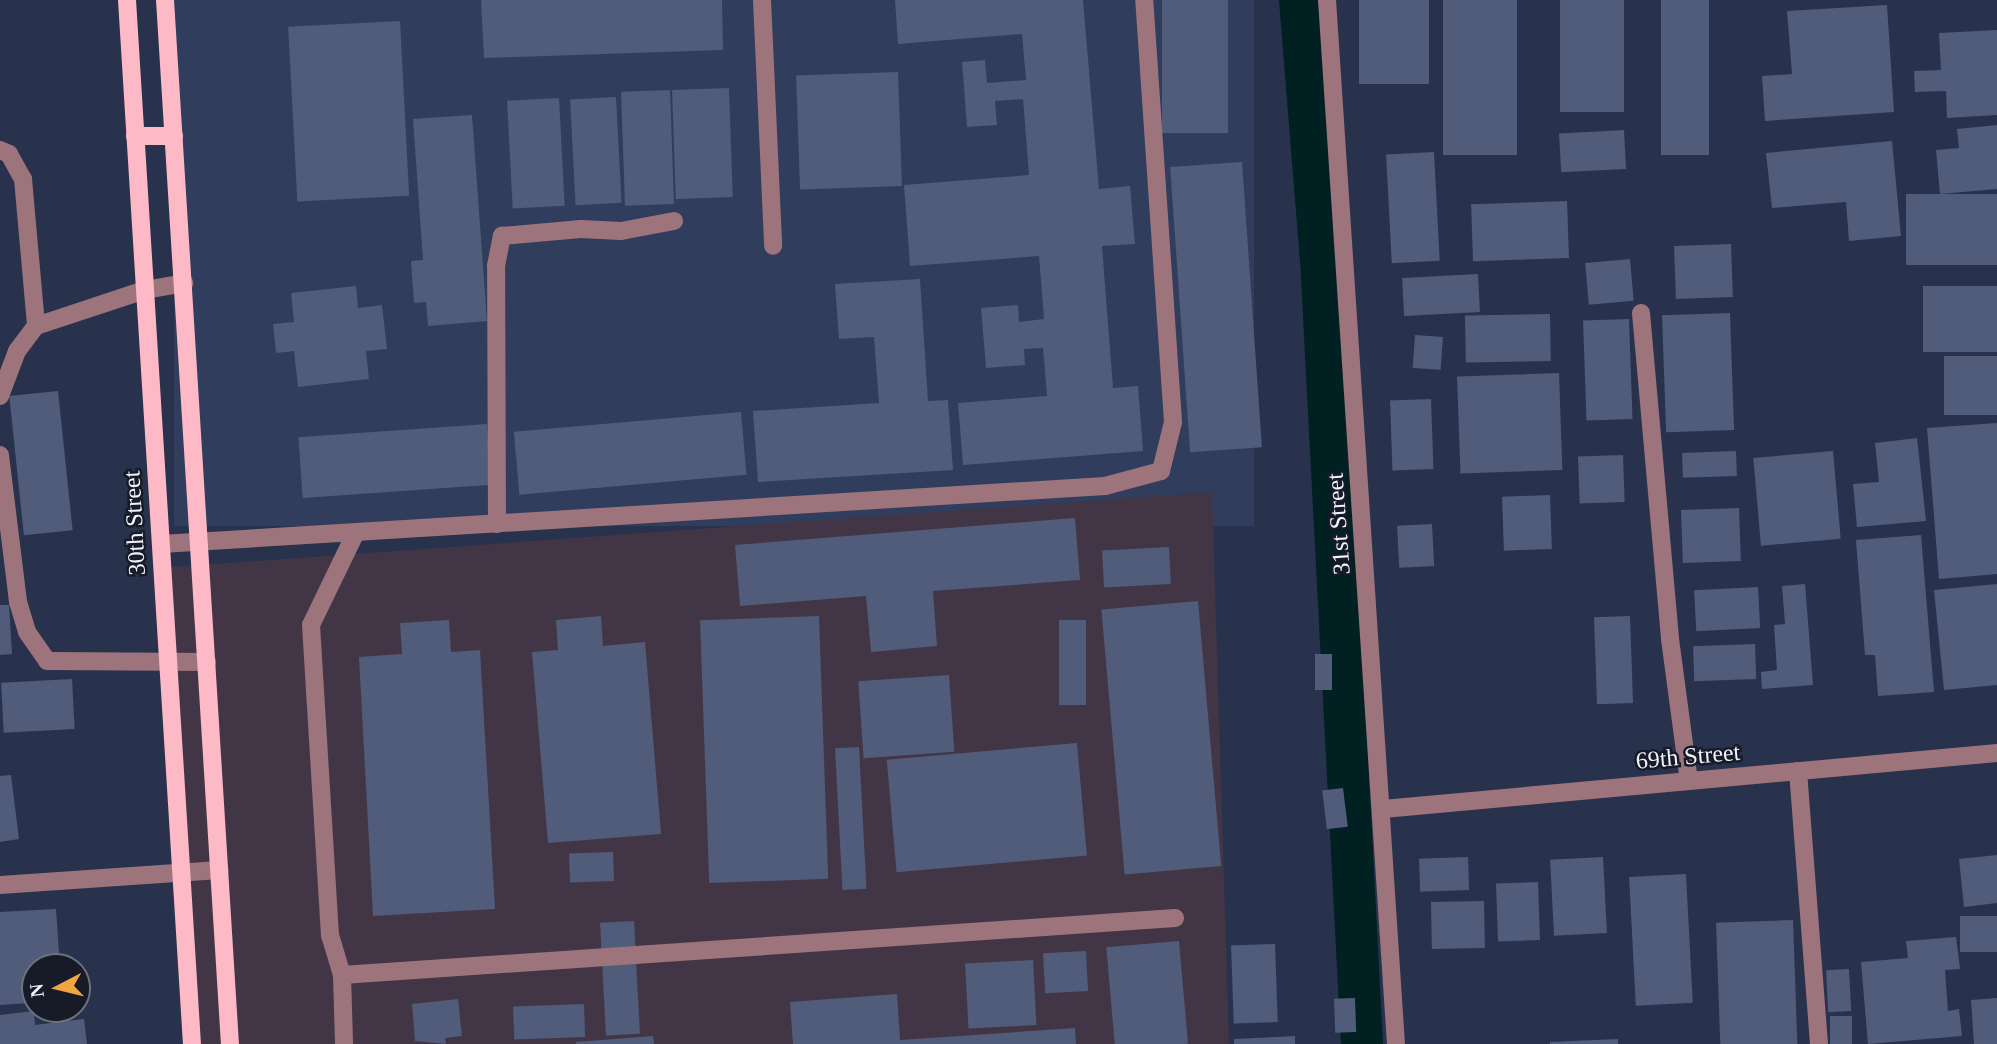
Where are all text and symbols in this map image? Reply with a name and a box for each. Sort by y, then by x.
street label: 30th Street [117,460,153,586]
street label: 31st Street [1320,463,1358,585]
street label: 69th Street [1625,737,1751,777]
north arrow [21,953,91,1023]
text: N [25,982,48,998]

